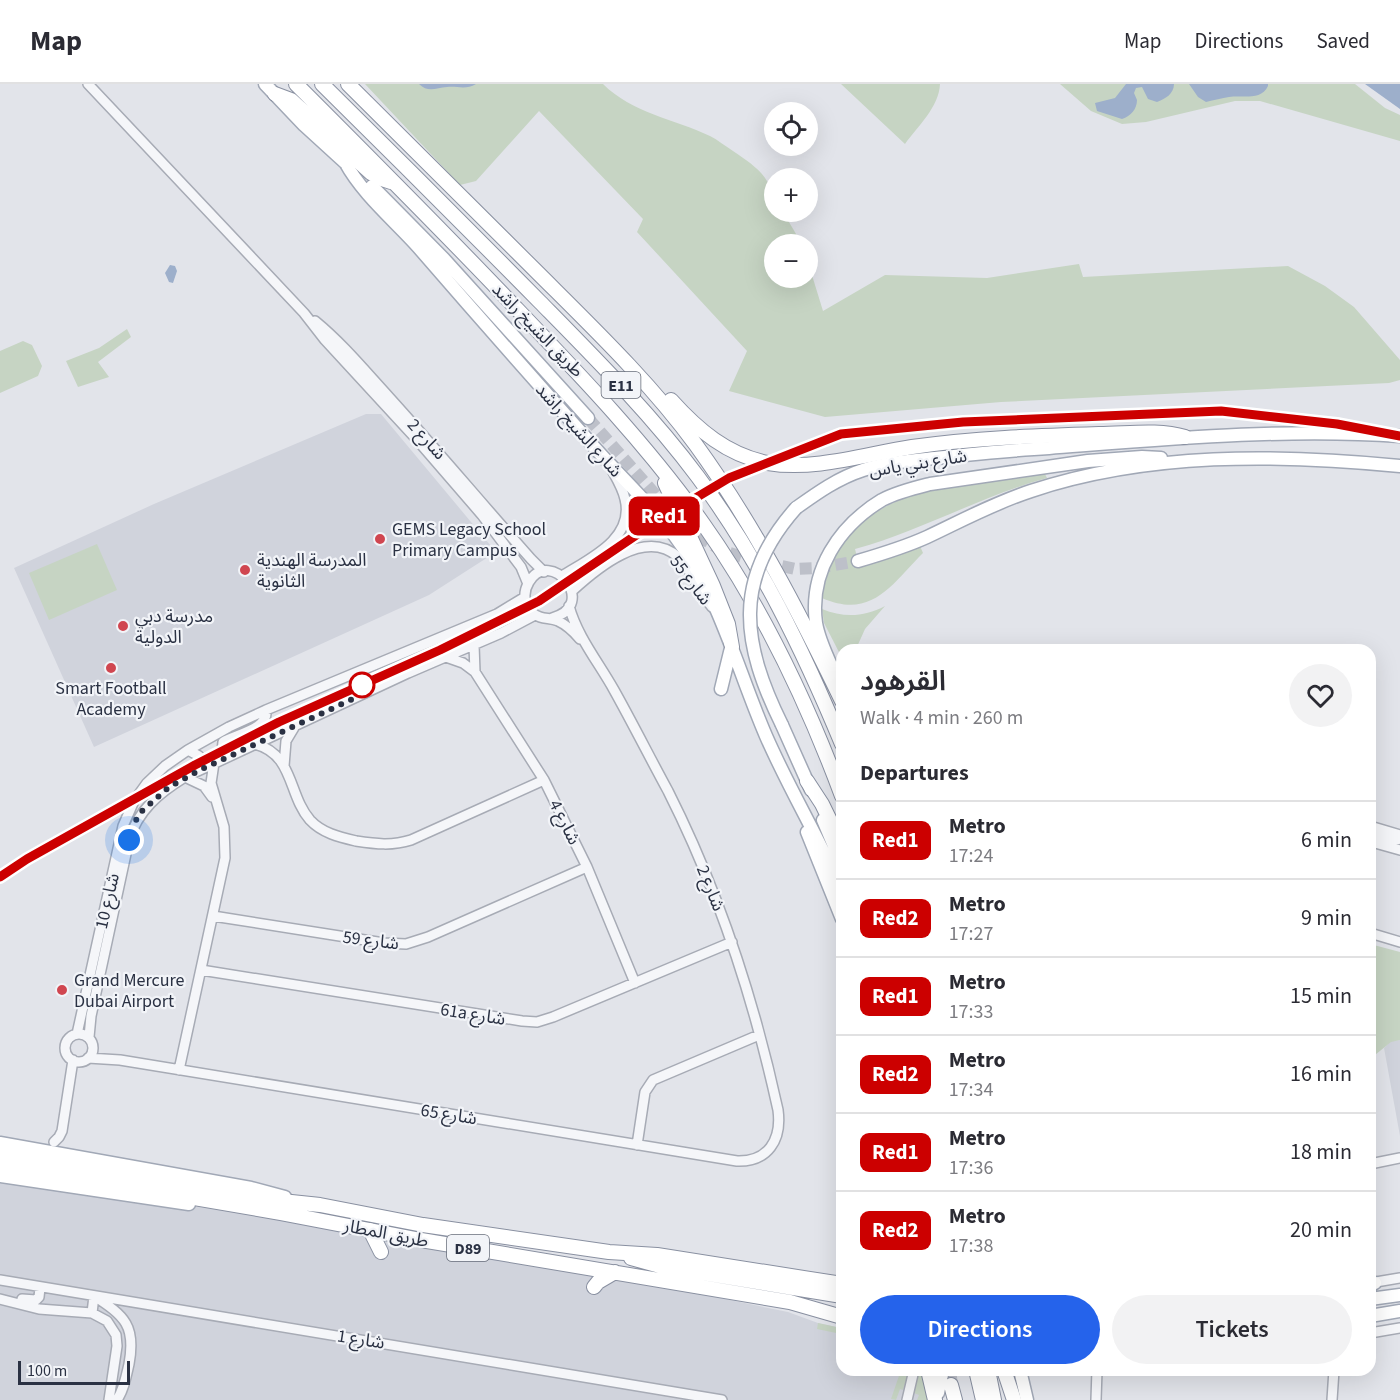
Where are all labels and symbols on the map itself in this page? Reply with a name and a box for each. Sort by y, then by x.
street label: طريق الشيخ راشد [486,278,589,383]
road number: E11 [602,372,640,398]
street label: شارع الشيخ راشد [529,378,628,484]
street label: شارع 2 [401,413,452,466]
street label: شارع بني ياس [867,443,969,485]
line badge: Red1 [622,496,706,536]
place label: GEMS Legacy School Primary Campus [392,517,546,563]
marker: GEMS Legacy School Primary Campus [373,532,387,546]
place label: المدرسة الهندية الثانوية [257,548,366,594]
street label: شارع 55 [663,550,718,611]
marker: المدرسة الهندية الثانوية [238,563,252,577]
place label: مدرسة دبي الدولية [135,604,213,650]
marker: مدرسة دبي الدولية [116,619,130,633]
marker: Smart Football Academy [104,661,118,675]
unlabelled marker [349,672,375,698]
place label: Smart Football Academy [55,676,167,722]
street label: شارع 4 [542,795,587,850]
your location [114,825,144,855]
street label: شارع 2 [689,861,731,915]
street label: شارع 10 [89,871,127,932]
street label: شارع 59 [341,925,401,957]
place label: Grand Mercure Dubai Airport [74,968,185,1014]
marker: Grand Mercure Dubai Airport [55,983,69,997]
street label: 61a شارع [438,997,507,1033]
street label: شارع 65 [419,1098,479,1132]
street label: طريق المطار [340,1213,431,1254]
road number: D89 [447,1235,489,1261]
street label: شارع 1 [335,1323,386,1357]
scale bar [18,1358,130,1386]

